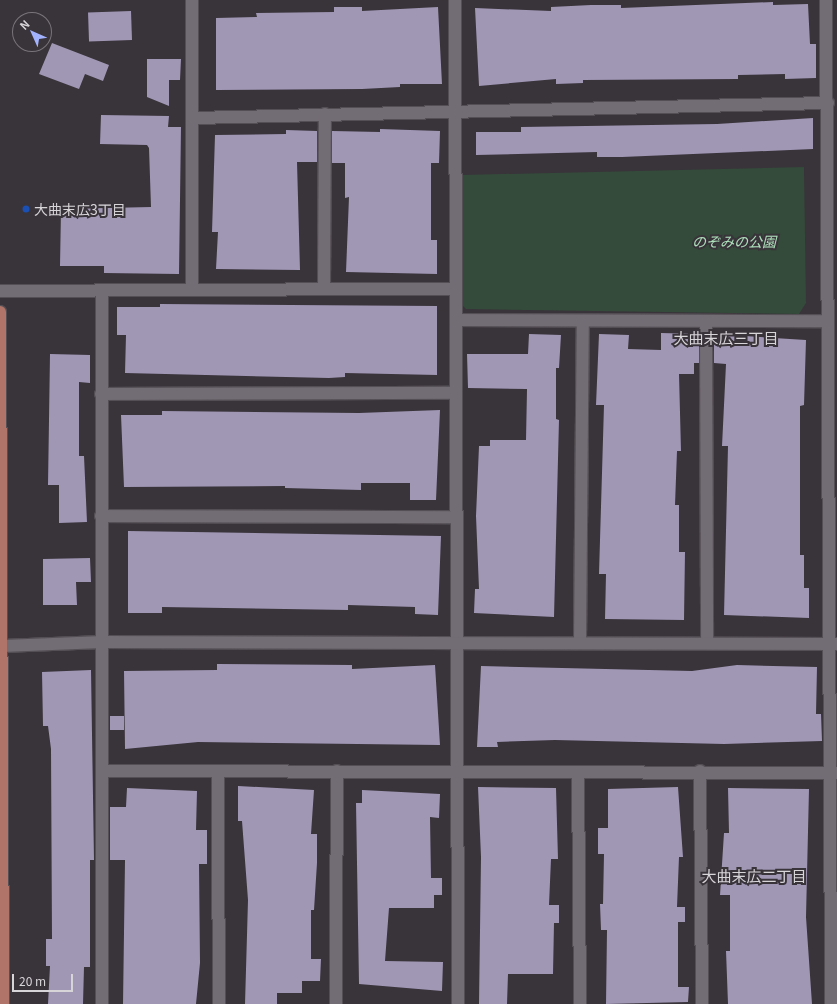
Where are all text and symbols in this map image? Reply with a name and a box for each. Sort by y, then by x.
north arrow [12,12,52,52]
text: N [16,16,33,33]
place label: 大曲末広3丁目 [34,201,126,217]
marker: 大曲末広3丁目 [21,204,31,214]
park label: のぞみの公園 [692,233,776,249]
district label: 大曲末広三丁目 [674,329,778,347]
district label: 大曲末広二丁目 [702,867,806,885]
scale bar [14,966,75,992]
text: 20 m [19,972,46,989]

